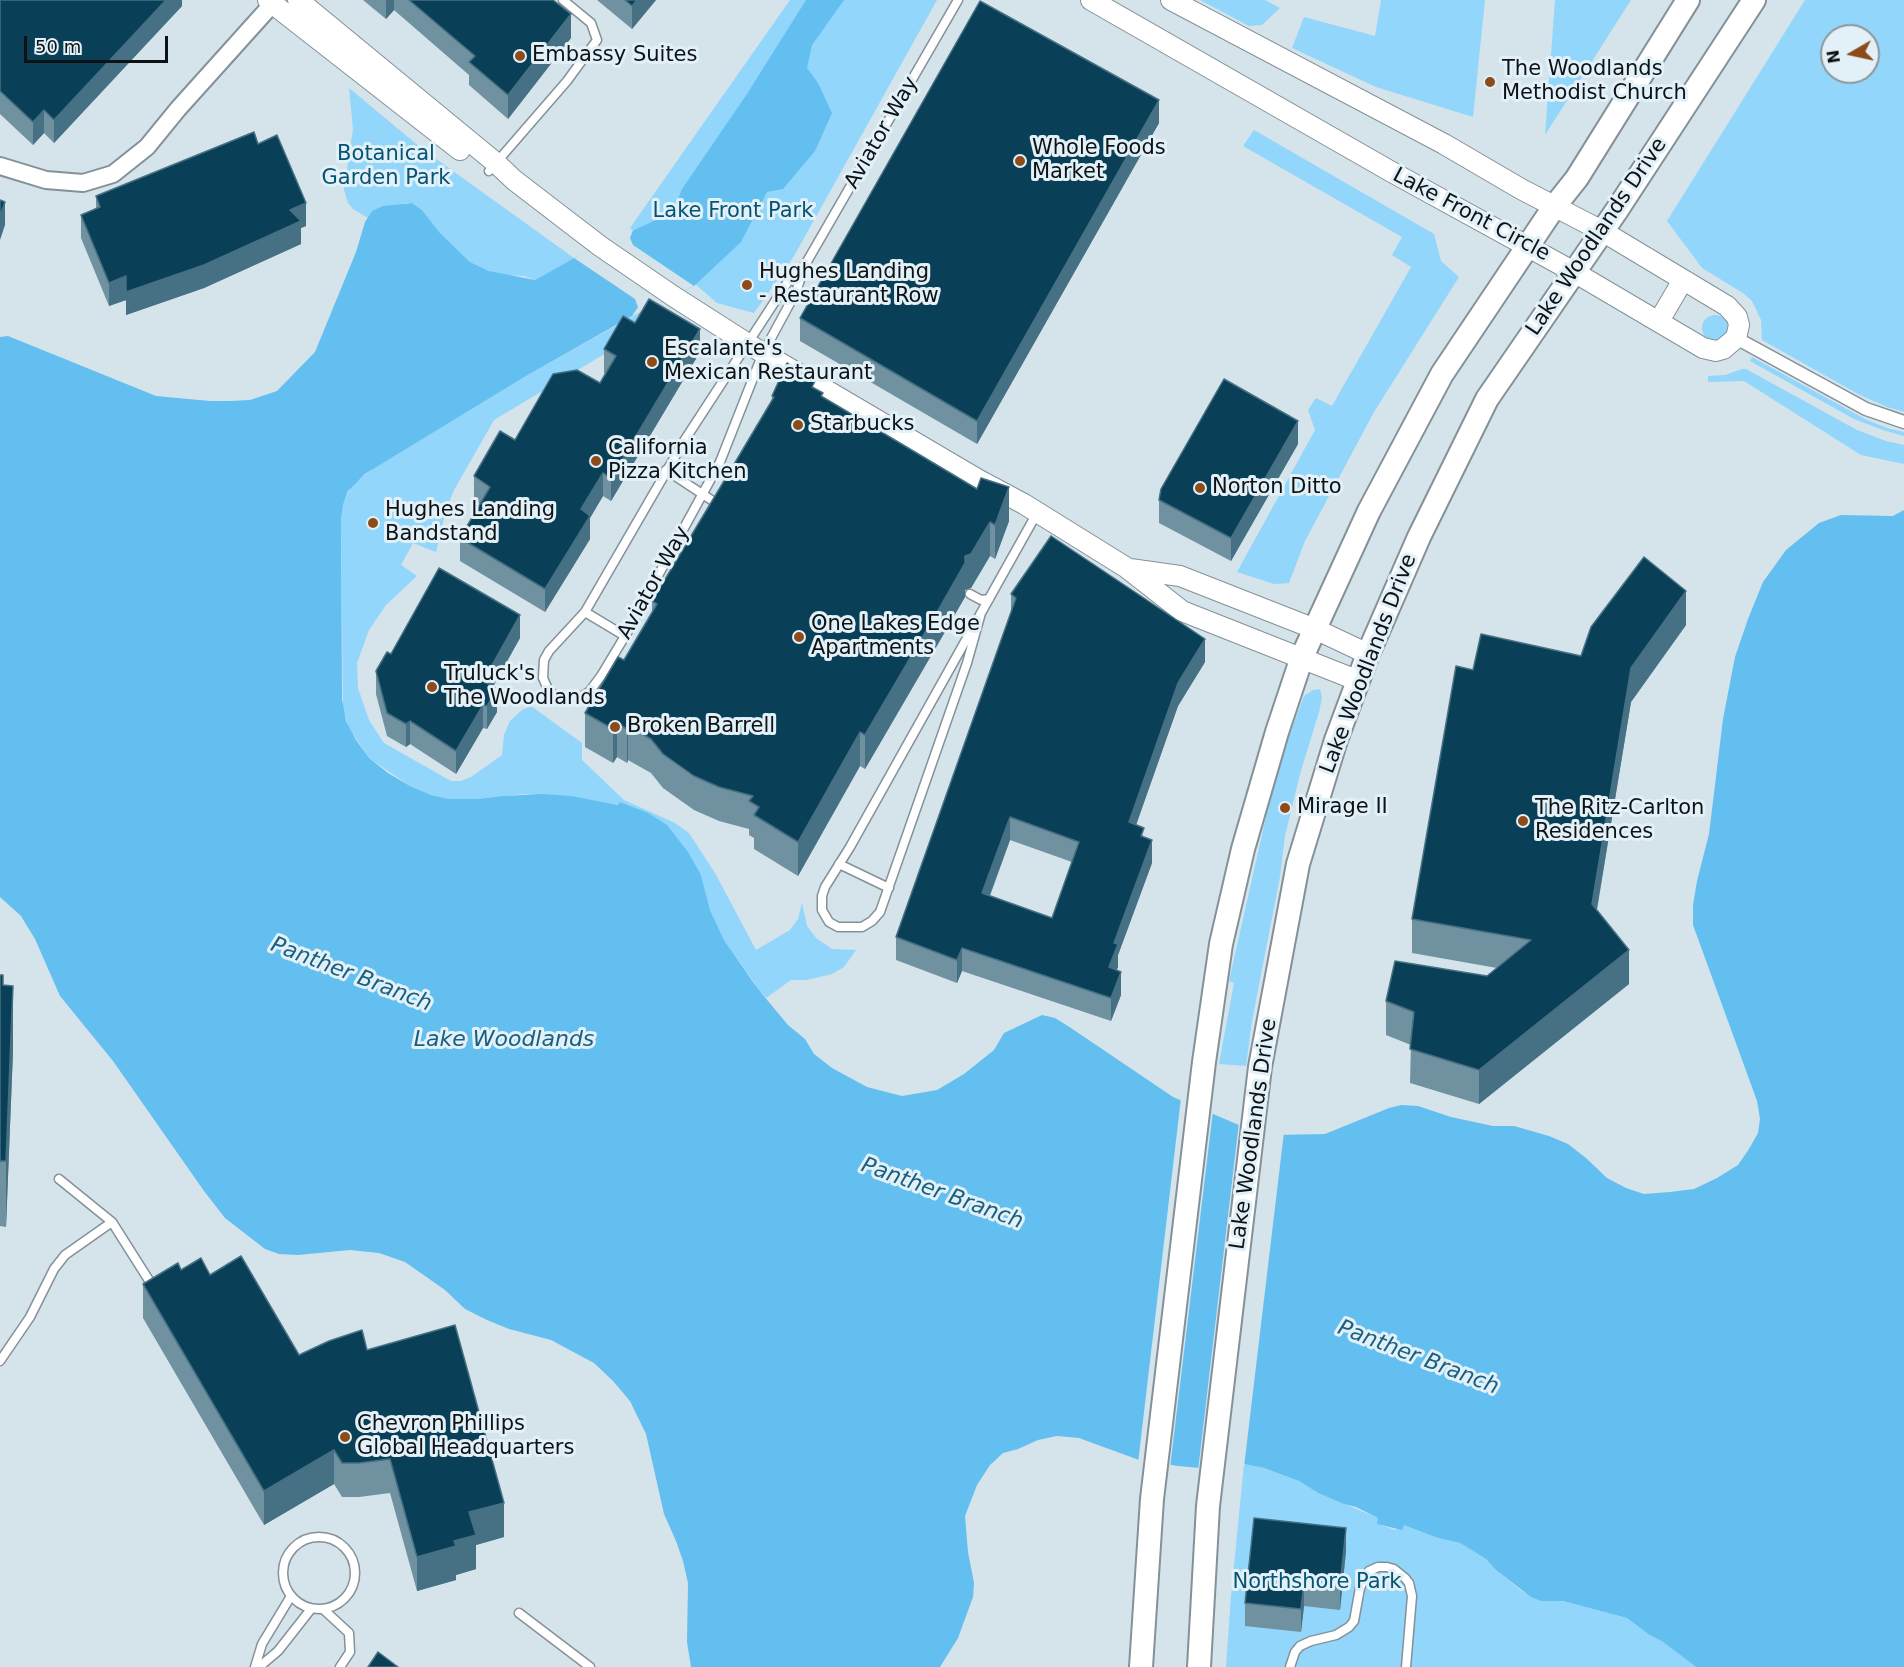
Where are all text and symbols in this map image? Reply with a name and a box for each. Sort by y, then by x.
scale bar [27,24,171,62]
north arrow [1820,24,1880,84]
text: 50 m [35,36,81,57]
place label: Embassy Suites [532,43,697,69]
text: N [1823,48,1844,65]
marker: Embassy Suites [513,49,527,63]
place label: The Woodlands Methodist Church [1502,57,1687,107]
street label: Aviator Way [840,72,924,194]
marker: The Woodlands Methodist Church [1483,75,1497,89]
street label: Lake Woodlands Drive [1521,133,1673,341]
place label: Whole Foods Market [1032,136,1166,186]
park label: Botanical Garden Park [321,142,451,192]
marker: Whole Foods Market [1013,154,1027,168]
street label: Lake Front Circle [1388,163,1554,267]
park label: Lake Front Park [653,199,813,225]
place label: Hughes Landing - Restaurant Row [759,260,939,310]
marker: Hughes Landing - Restaurant Row [740,278,754,292]
place label: Escalante's Mexican Restaurant [664,337,872,387]
marker: Escalante's Mexican Restaurant [645,355,659,369]
place label: Starbucks [810,412,914,438]
marker: Starbucks [791,418,805,432]
place label: California Pizza Kitchen [608,436,747,486]
marker: California Pizza Kitchen [589,454,603,468]
place label: Norton Ditto [1212,475,1342,501]
marker: Norton Ditto [1193,481,1207,495]
place label: Hughes Landing Bandstand [385,498,555,548]
marker: Hughes Landing Bandstand [366,516,380,530]
street label: Aviator Way [613,522,695,644]
street label: Lake Woodlands Drive [1315,551,1423,777]
place label: One Lakes Edge Apartments [811,612,980,662]
marker: One Lakes Edge Apartments [792,630,806,644]
place label: Truluck's The Woodlands [444,662,605,712]
marker: Truluck's The Woodlands [425,680,439,694]
place label: Broken Barrell [627,714,775,740]
marker: Broken Barrell [608,720,622,734]
place label: Mirage II [1297,795,1388,821]
place label: The Ritz-Carlton Residences [1535,796,1704,846]
marker: Mirage II [1278,801,1292,815]
marker: The Ritz-Carlton Residences [1516,814,1530,828]
water label: Panther Branch [267,932,435,1018]
street label: Lake Woodlands Drive [1225,1017,1283,1251]
water label: Lake Woodlands [414,1027,594,1053]
water label: Panther Branch [857,1152,1027,1236]
water label: Panther Branch [1334,1315,1502,1401]
place label: Chevron Phillips Global Headquarters [357,1412,574,1462]
marker: Chevron Phillips Global Headquarters [338,1430,352,1444]
park label: Northshore Park [1233,1570,1401,1596]

